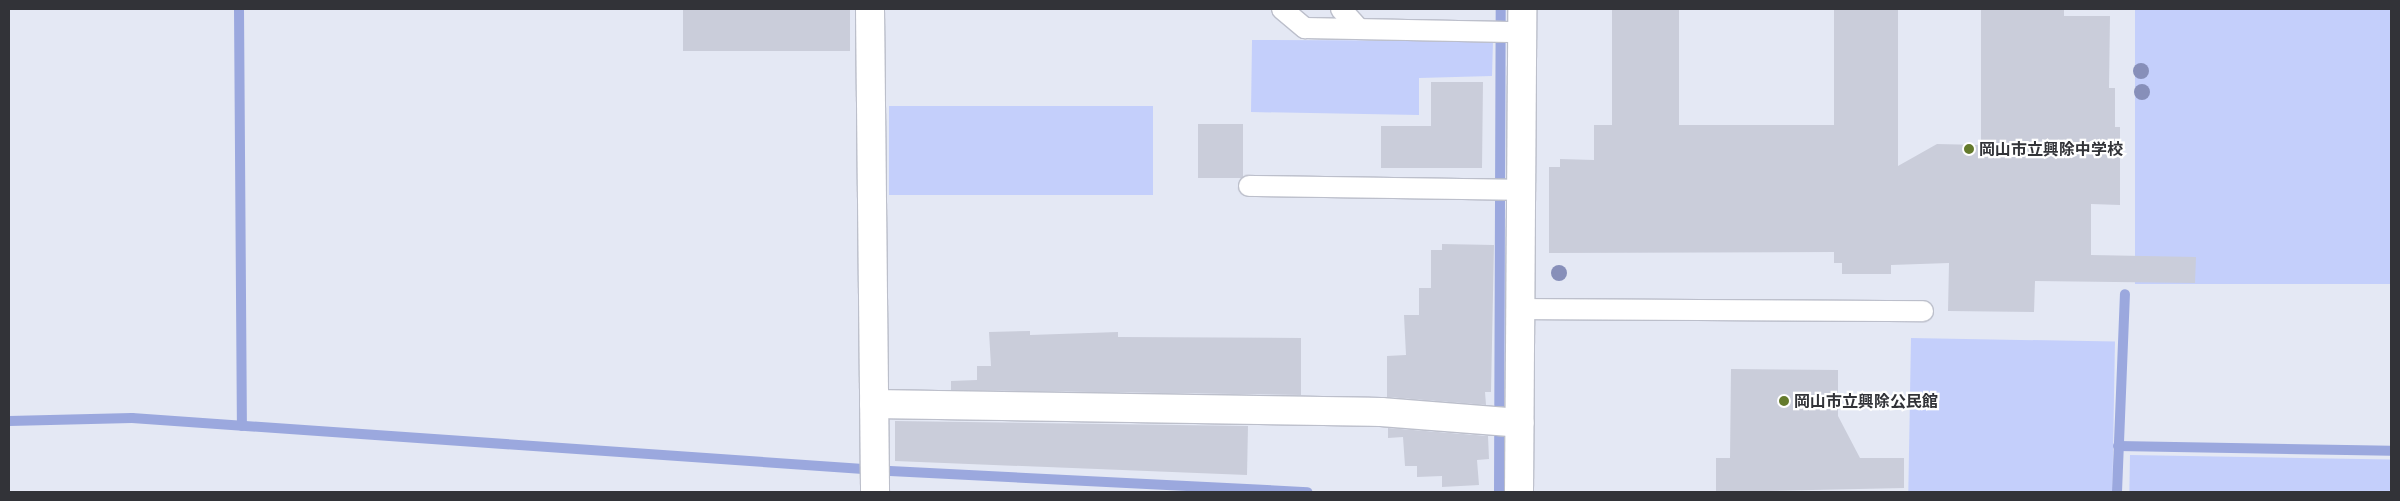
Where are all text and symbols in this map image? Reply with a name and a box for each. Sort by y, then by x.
place label: 岡山市立興除中学校 [1979,139,2123,159]
marker: 岡山市立興除中学校 [1963,143,1975,155]
place label: 岡山市立興除公民館 [1794,391,1938,411]
marker: 岡山市立興除公民館 [1778,395,1790,407]

